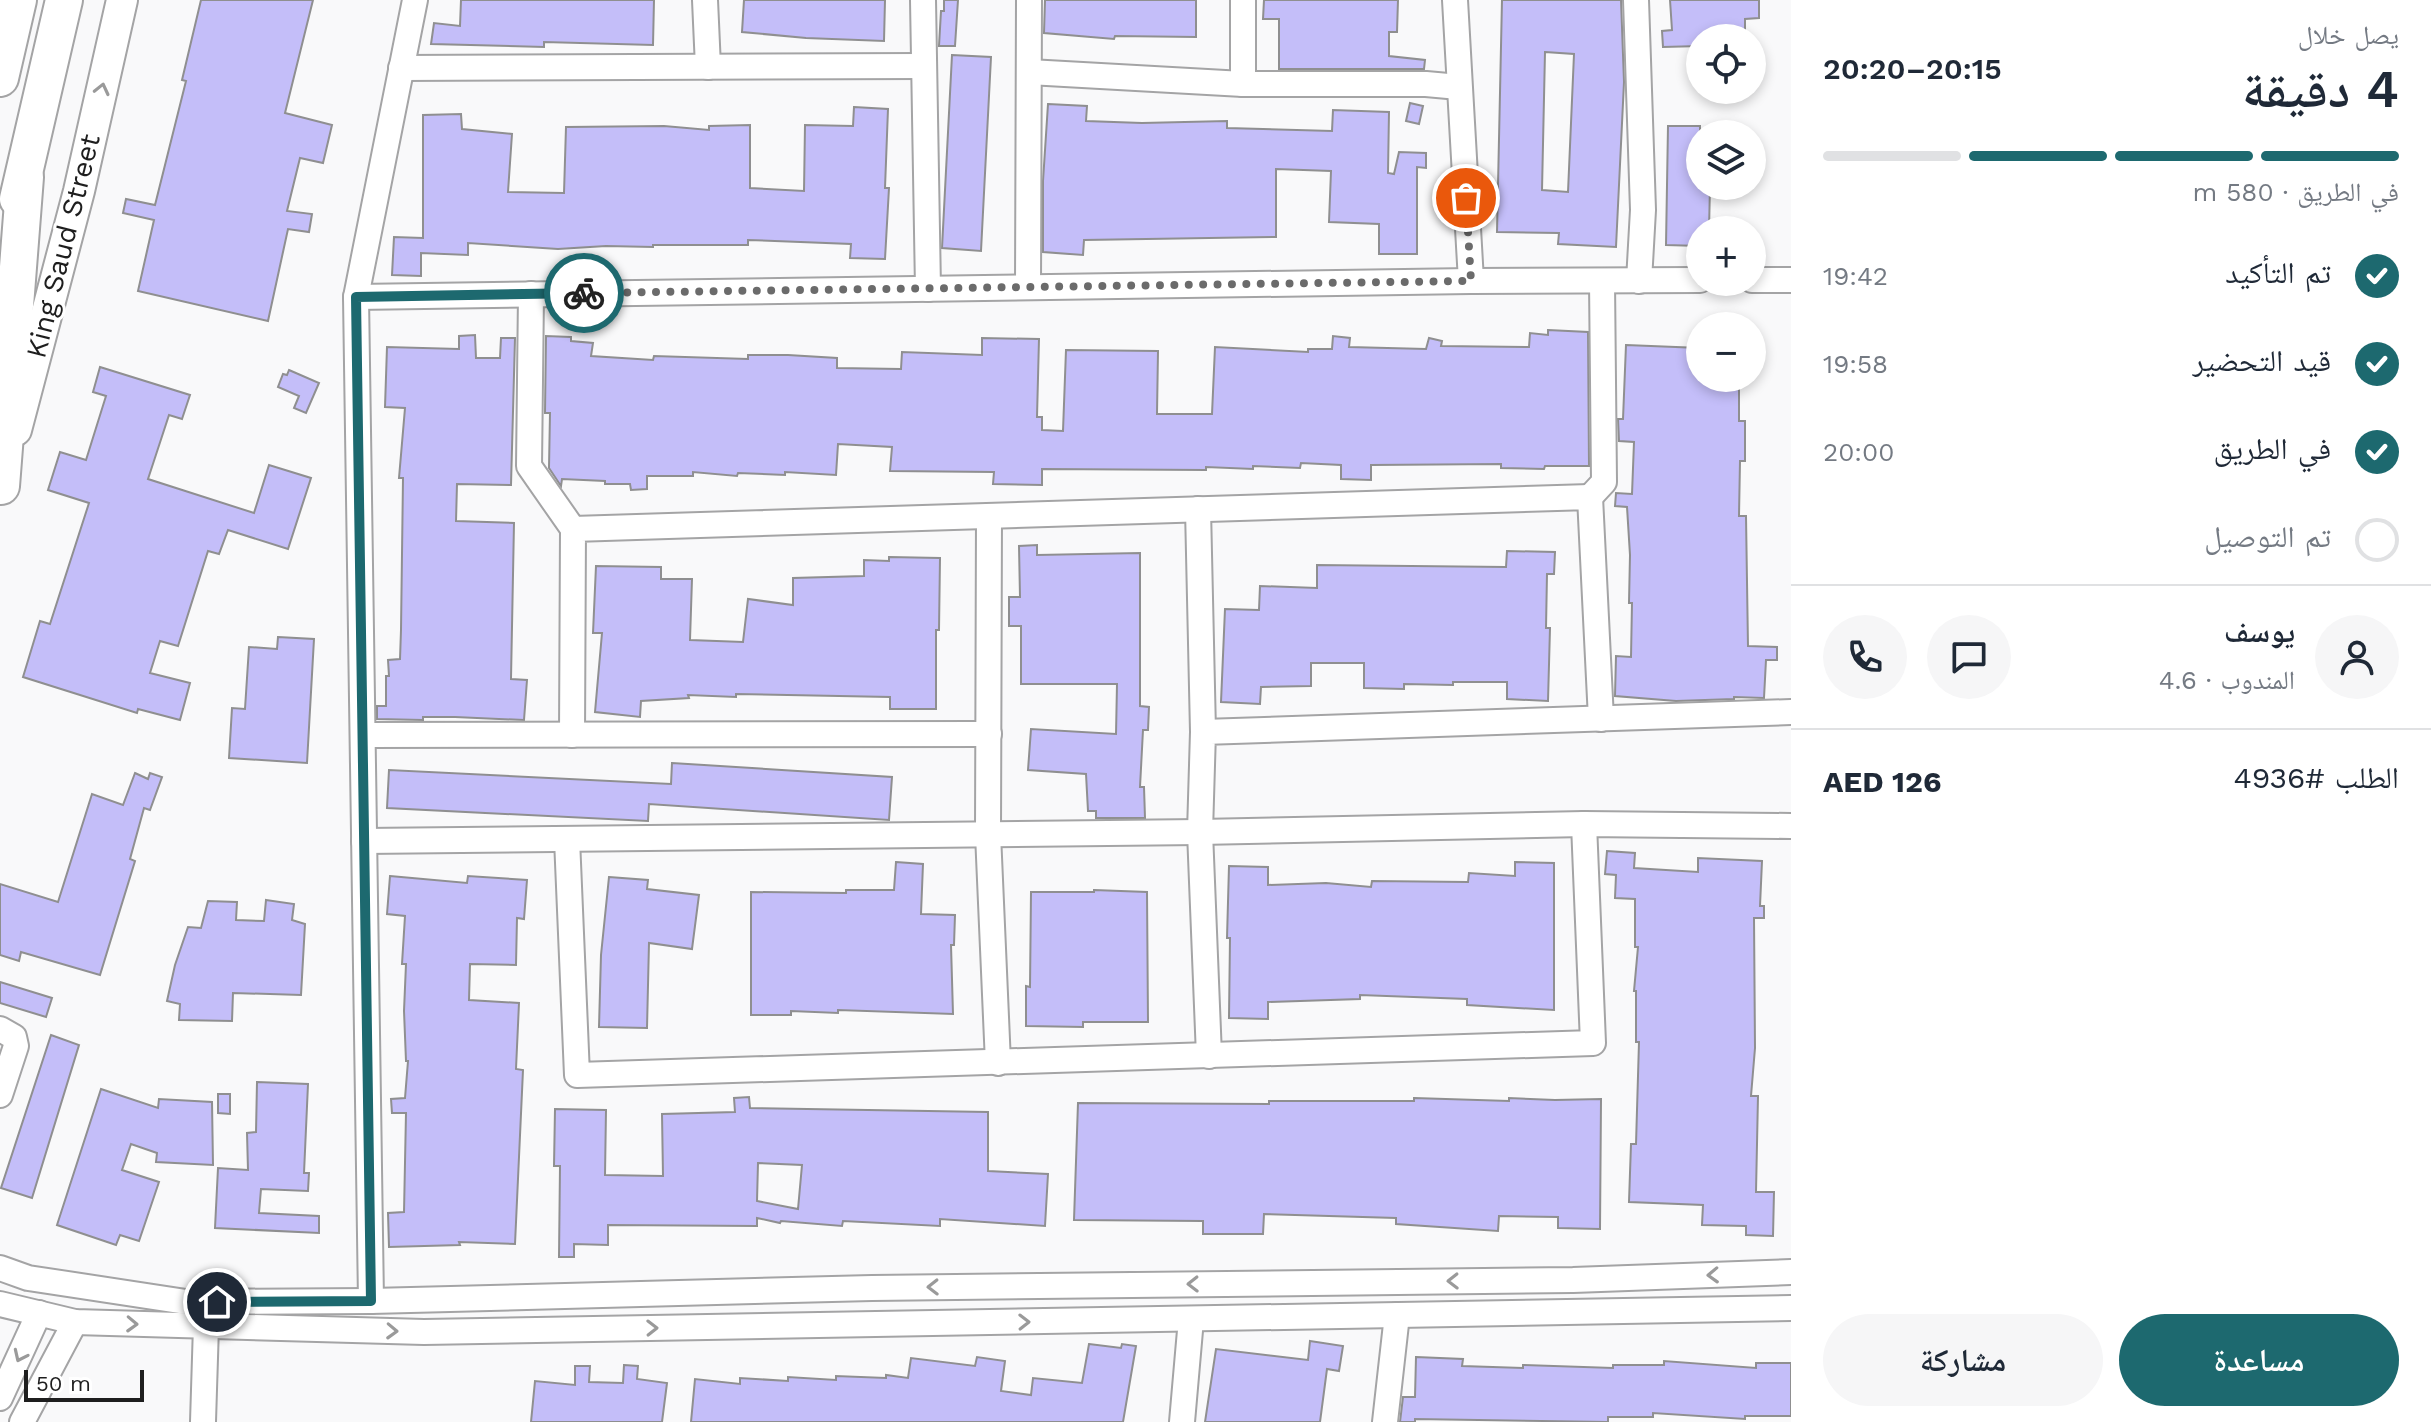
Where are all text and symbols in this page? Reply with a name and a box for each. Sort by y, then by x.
text: يصل خلال [2298,20,2399,50]
map controls [1686,24,1766,392]
button: locate [1686,24,1766,104]
text: 20:15–20:20 [1823,51,2002,86]
text: 4 دقيقة [2242,59,2399,120]
one-way arrow [93,82,110,96]
button: layers [1686,120,1766,200]
street label: King Saud Street [19,130,107,361]
pin [1432,164,1500,232]
icon: bag [1444,176,1488,220]
text: في الطريق · 580 m [2193,177,2399,207]
button: + [1686,216,1766,296]
courier [544,253,624,333]
icon: check [2355,254,2399,298]
text: تم التأكيد [2225,255,2331,290]
text: 19:42 [1823,261,1888,291]
icon: bike [562,271,606,315]
button: − [1686,312,1766,392]
icon: check [2355,342,2399,386]
text: قيد التحضير [2193,343,2331,378]
text: 19:58 [1823,349,1888,379]
icon: check [2355,430,2399,474]
text: في الطريق [2214,431,2331,466]
text: 20:00 [1823,437,1894,467]
text: تم التوصيل [2204,519,2331,554]
text: يوسف [2224,614,2295,649]
button: phone [1823,615,1907,699]
button: chat [1927,615,2011,699]
button: person [2315,615,2399,699]
text: المندوب · 4.6 [2159,665,2295,695]
text: الطلب #4936 [2233,760,2399,795]
text: AED 126 [1823,764,1941,799]
one-way arrow [1706,1266,1719,1284]
pin [183,1268,251,1336]
one-way arrow [1446,1272,1459,1290]
one-way arrow [1186,1276,1199,1293]
one-way arrow [926,1279,939,1296]
icon: home [195,1280,239,1324]
one-way arrow [1018,1313,1031,1330]
button: مشاركة [1823,1314,2103,1406]
button: مساعدة [2119,1314,2399,1406]
one-way arrow [126,1315,139,1332]
one-way arrow [646,1319,659,1337]
one-way arrow [386,1323,399,1340]
one-way arrow [14,1347,30,1362]
scale bar [24,1366,144,1402]
text: 50 m [36,1371,91,1396]

